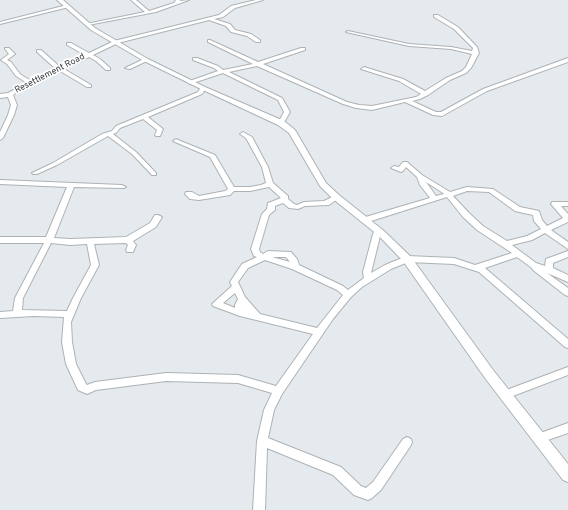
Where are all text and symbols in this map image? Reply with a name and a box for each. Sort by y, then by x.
street label: Resettlement Road [13,52,87,96]

